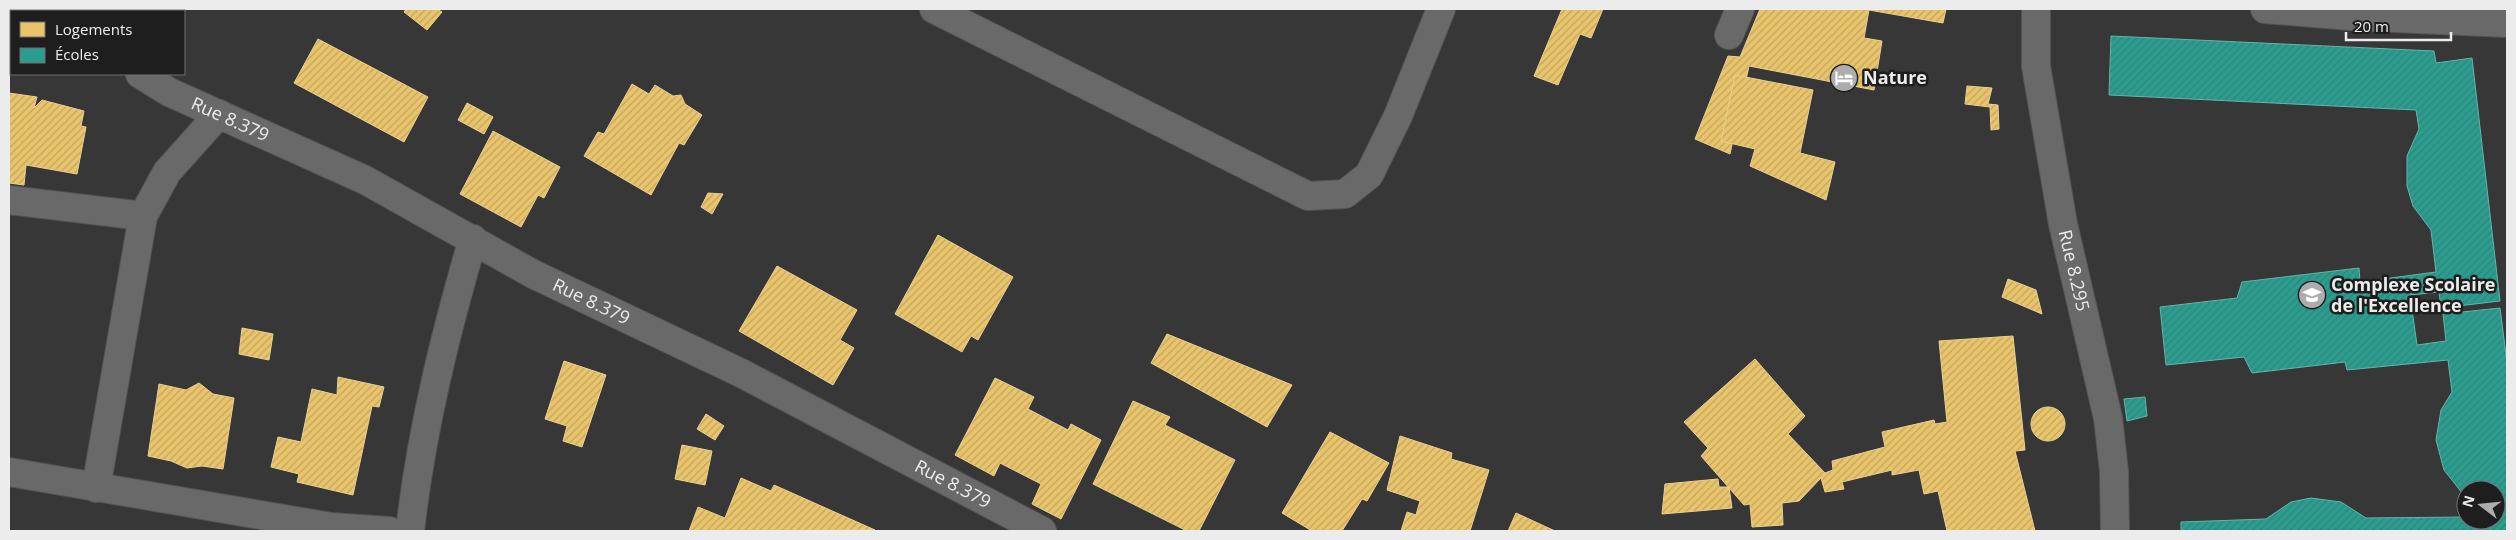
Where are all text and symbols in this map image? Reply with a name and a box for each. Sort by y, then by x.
legend [10,10,185,75]
scale bar [2346,10,2451,42]
text: 20 m [2354,16,2389,36]
text: Logements [55,19,132,39]
text: Écoles [55,44,99,64]
hotel icon: Nature [1829,63,1859,93]
place label: Nature [1863,65,1927,89]
street label: Rue 8.379 [188,91,273,146]
street label: Rue 8.295 [2054,227,2096,313]
street label: Rue 8.379 [549,272,634,329]
place label: Complexe Scolaire de l'Excellence [2331,272,2496,317]
school or university icon: Complexe Scolaire de l'Excellence [2297,280,2327,310]
street label: Rue 8.379 [911,453,995,513]
north arrow [2456,480,2506,530]
text: N [2457,493,2479,509]

